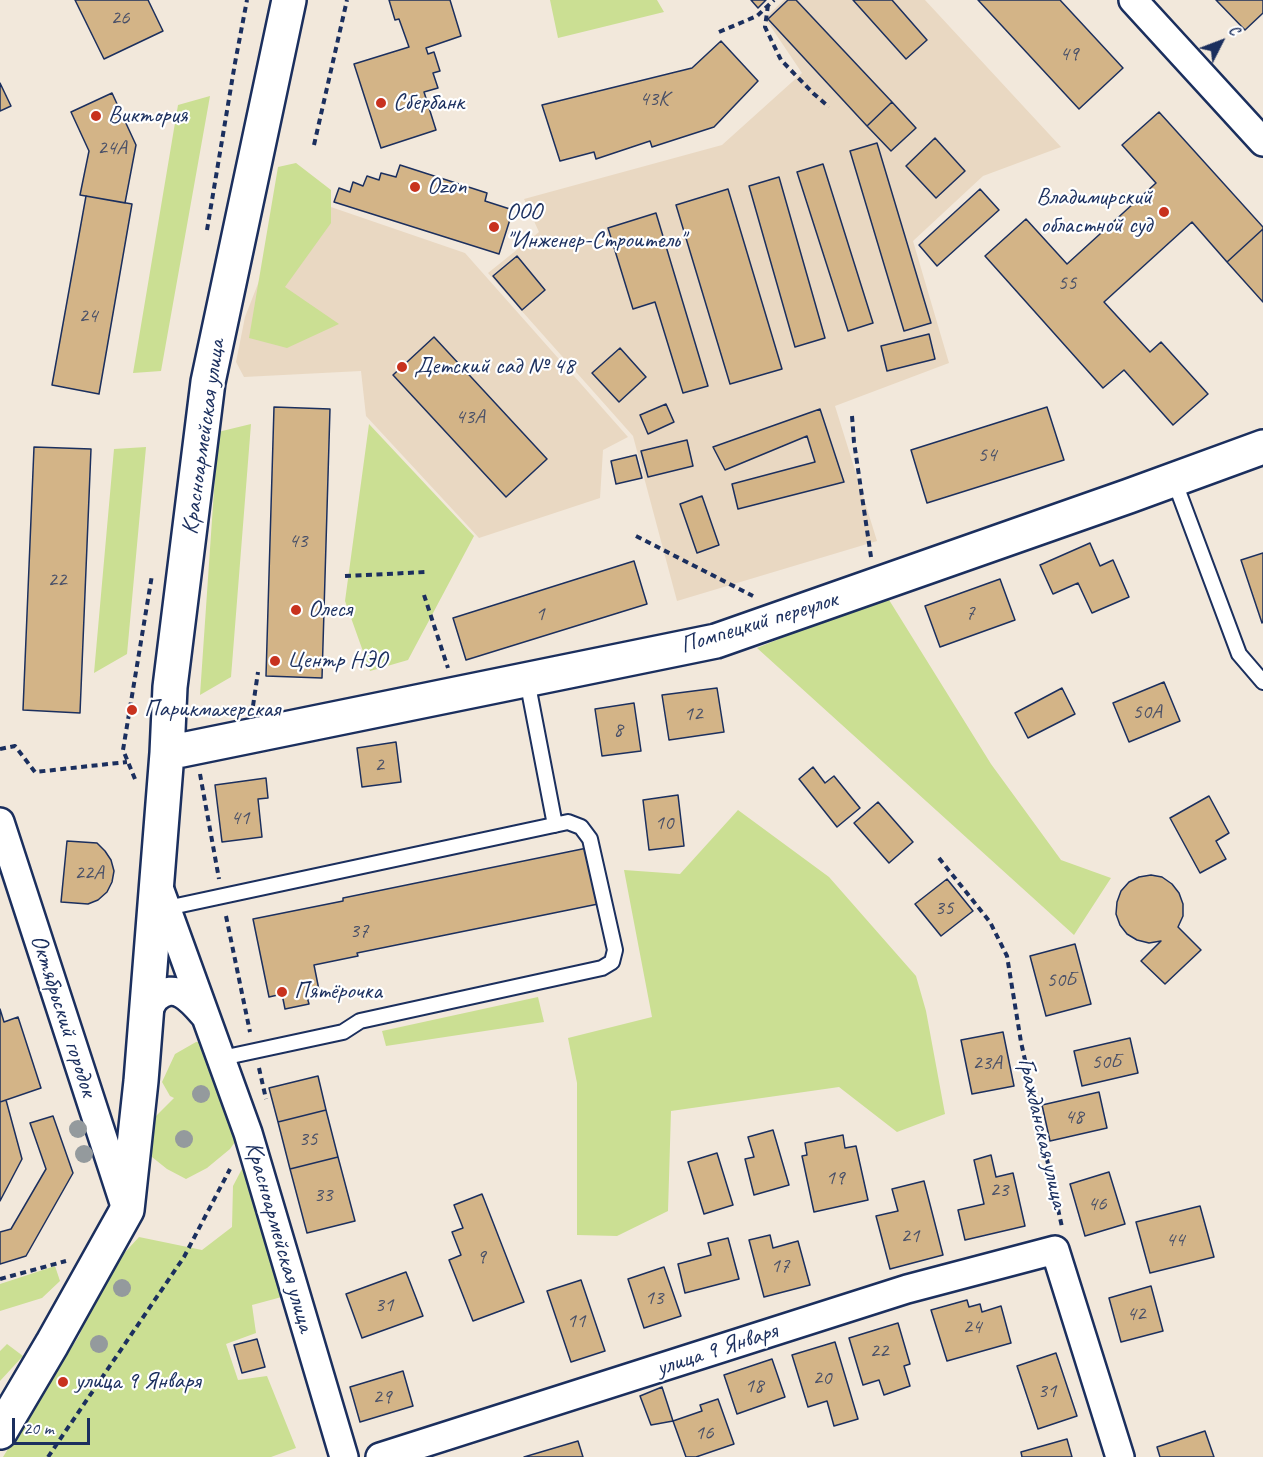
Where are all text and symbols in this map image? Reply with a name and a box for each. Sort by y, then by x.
house number: 26 [111,5,129,31]
north arrow [1191,12,1251,72]
text: С [1224,20,1244,40]
house number: 49 [1060,41,1078,67]
house number: 43К [639,86,669,112]
place label: Сбербанк [393,89,464,117]
marker: Сбербанк [374,96,388,110]
place label: Виктория [108,102,187,130]
marker: Виктория [89,109,103,123]
house number: 24А [97,135,127,161]
place label: Ozon [427,173,466,201]
marker: Ozon [408,180,422,194]
place label: Владимирский областной суд [1036,184,1152,240]
place label: ООО "Инженер-Строитель" [506,199,685,255]
marker: Владимирский областной суд [1157,205,1171,219]
marker: ООО "Инженер-Строитель" [487,220,501,234]
house number: 55 [1058,270,1076,296]
house number: 24 [79,303,97,329]
street label: Красноармейская улица [176,338,232,536]
place label: Детский сад № 48 [414,353,575,381]
marker: Детский сад № 48 [395,360,409,374]
house number: 43А [455,404,485,430]
house number: 54 [978,442,996,468]
house number: 43 [289,528,307,554]
house number: 22 [48,567,66,593]
street label: Помпецкий переулок [677,585,841,661]
place label: Олеся [308,596,352,624]
house number: 7 [965,600,975,626]
house number: 1 [535,601,545,627]
marker: Олеся [289,603,303,617]
place label: Центр НЭО [287,647,387,675]
marker: Центр НЭО [268,654,282,668]
place label: Парикмахерская [144,696,280,724]
house number: 50А [1132,699,1162,725]
house number: 12 [684,701,702,727]
marker: Парикмахерская [125,703,139,717]
house number: 8 [613,717,623,743]
house number: 2 [374,752,384,778]
house number: 41 [231,805,249,831]
house number: 10 [655,810,673,836]
house number: 22А [74,860,104,886]
house number: 35 [935,895,953,921]
house number: 37 [350,918,368,944]
street label: Октябрьский городок [23,931,103,1101]
house number: 50Б [1046,967,1076,993]
place label: Пятёрочка [294,978,382,1006]
marker: Пятёрочка [275,985,289,999]
house number: 50Б [1091,1049,1121,1075]
house number: 23А [972,1050,1002,1076]
street label: Гражданская улица [1011,1055,1073,1211]
house number: 48 [1065,1104,1083,1130]
house number: 35 [299,1126,317,1152]
street label: Красноармейская улица [238,1139,320,1335]
house number: 19 [826,1165,844,1191]
house number: 23 [990,1177,1008,1203]
house number: 33 [314,1182,332,1208]
house number: 46 [1088,1191,1106,1217]
house number: 21 [901,1223,919,1249]
house number: 44 [1166,1227,1184,1253]
house number: 9 [476,1244,486,1270]
house number: 17 [771,1253,789,1279]
house number: 13 [645,1285,663,1311]
house number: 31 [375,1292,393,1318]
house number: 42 [1127,1301,1145,1327]
house number: 11 [567,1308,585,1334]
house number: 24 [963,1314,981,1340]
street label: улица 9 Января [653,1317,781,1383]
house number: 22 [870,1338,888,1364]
house number: 20 [813,1365,831,1391]
place label: улица 9 Января [75,1368,200,1396]
house number: 18 [745,1373,763,1399]
marker: улица 9 Января [56,1375,70,1389]
house number: 31 [1038,1378,1056,1404]
house number: 29 [373,1384,391,1410]
scale bar [15,1406,93,1444]
text: 20 m [23,1417,54,1439]
house number: 16 [695,1420,713,1446]

